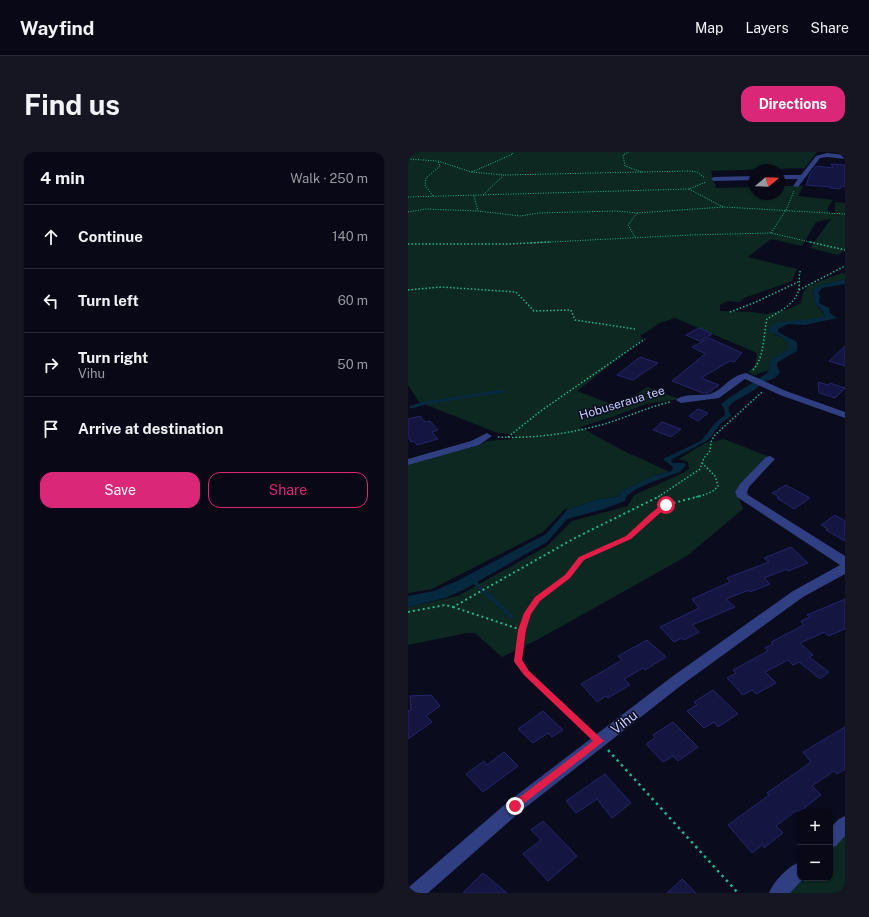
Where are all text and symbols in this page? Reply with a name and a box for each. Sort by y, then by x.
text: Wayfind [20,17,94,39]
text: Map [695,20,723,36]
text: Layers [745,20,789,36]
text: Share [811,20,849,36]
button: Directions [741,86,845,122]
text: Find us [24,88,120,121]
north arrow [749,164,785,200]
text: 4 min [40,168,85,188]
text: Walk · 250 m [290,171,368,186]
icon: ahead [40,226,62,248]
text: Continue [78,228,143,245]
text: 140 m [332,229,368,244]
icon: left [40,290,62,312]
text: Turn left [78,292,139,309]
text: 60 m [338,293,368,308]
text: Turn right [78,349,148,366]
icon: right [40,354,62,376]
text: 50 m [337,357,368,372]
text: Vihu [78,366,105,381]
street label: Hobuseraua tee [578,383,667,423]
icon: arrive [40,418,62,440]
text: Arrive at destination [78,420,223,437]
button: Save [40,472,200,508]
button: Share [208,472,368,508]
route start [657,496,675,514]
street label: Vihu [608,707,640,737]
route end [506,797,524,815]
map controls [797,809,833,881]
button: + [797,809,833,845]
button: − [797,845,833,881]

